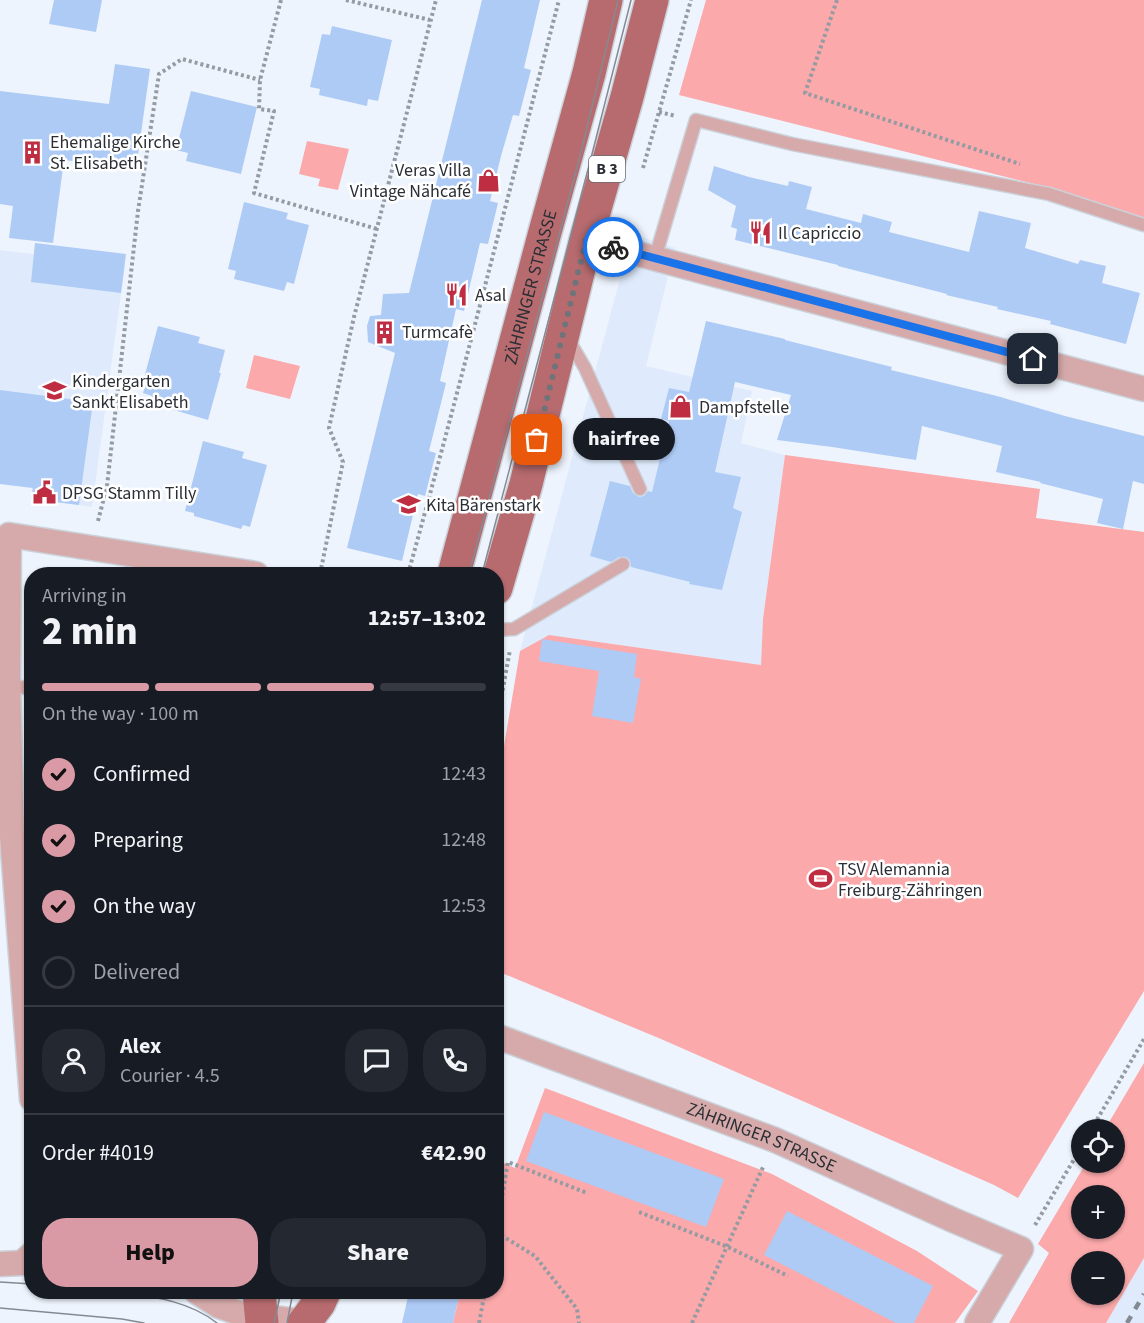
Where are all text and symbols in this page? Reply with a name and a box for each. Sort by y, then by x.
place label: Ehemalige Kirche St. Elisabeth [50,130,180,176]
building icon: Ehemalige Kirche St. Elisabeth [19,139,45,165]
road number: B 3 [589,156,625,182]
place label: Veras Villa Vintage Nähcafé [350,158,471,204]
shop icon: Veras Villa Vintage Nähcafé [476,167,502,193]
street label: ZÄHRINGER STRASSE [498,207,563,367]
courier [583,217,643,277]
restaurant icon: Il Capriccio [747,220,773,246]
place label: Il Capriccio [778,221,861,246]
icon: bike [597,231,630,264]
restaurant icon: Asal [444,282,470,308]
place label: Asal [475,283,506,308]
building icon: Turmcafè [371,319,397,345]
place label: Turmcafè [402,320,473,345]
pin [1007,333,1058,384]
icon: home [1016,342,1049,375]
place label: Kindergarten Sankt Elisabeth [72,369,188,415]
school or university icon: Kindergarten Sankt Elisabeth [41,378,67,404]
shop icon: Dampfstelle [668,394,694,420]
place label: Dampfstelle [699,395,789,420]
pin [511,414,562,465]
callout: hairfree [573,419,675,461]
icon: bag [520,423,553,456]
text: hairfree [588,425,660,453]
public building icon: DPSG Stamm Tilly [31,480,57,506]
place label: DPSG Stamm Tilly [62,481,197,506]
school or university icon: Kita Bärenstark [395,492,421,518]
place label: Kita Bärenstark [426,493,541,518]
text: Arriving in [42,582,127,610]
text: 12:57–13:02 [368,602,486,634]
text: 2 min [42,604,138,660]
text: On the way · 100 m [42,700,199,728]
icon: check [42,758,75,791]
text: Confirmed [93,758,190,790]
text: 12:43 [441,760,486,788]
icon: check [42,824,75,857]
text: Preparing [93,824,183,856]
text: 12:48 [441,826,486,854]
place label: TSV Alemannia Freiburg-Zähringen [838,857,982,903]
sports icon: TSV Alemannia Freiburg-Zähringen [807,866,833,892]
icon: check [42,890,75,923]
text: On the way [93,890,196,922]
text: 12:53 [441,892,486,920]
text: Delivered [93,956,180,988]
button: person [42,1029,105,1092]
button: chat [345,1029,408,1092]
button: phone [423,1029,486,1092]
text: Alex [120,1030,161,1062]
text: Courier · 4.5 [120,1062,220,1090]
street label: ZÄHRINGER STRASSE [683,1096,840,1178]
map controls [1071,1119,1125,1305]
button: locate [1071,1119,1125,1173]
text: Order #4019 [42,1137,154,1169]
text: €42.90 [421,1137,486,1169]
button: + [1071,1185,1125,1239]
button: Help [42,1218,258,1287]
button: Share [270,1218,486,1287]
button: − [1071,1251,1125,1305]

